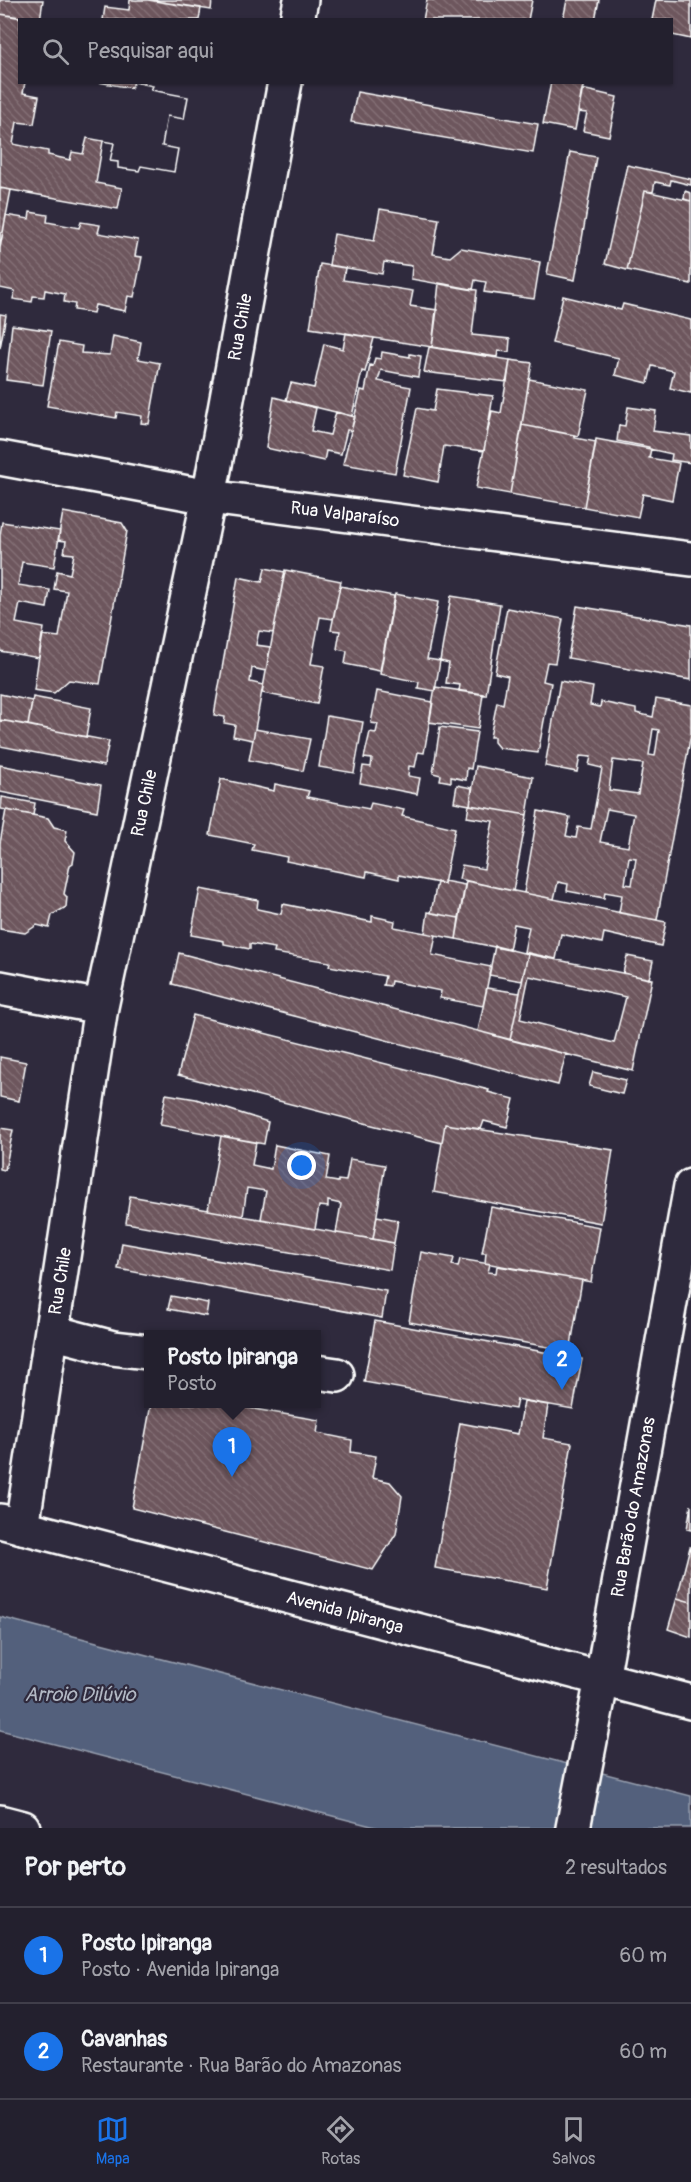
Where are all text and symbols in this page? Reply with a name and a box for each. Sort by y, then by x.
search box [18,18,673,84]
icon: search [39,35,72,68]
text: Pesquisar aqui [87,37,213,65]
street label: Rua Chile [223,292,258,362]
street label: Rua Valparaíso [289,496,401,533]
street label: Rua Chile [126,767,163,839]
your location [287,1151,316,1180]
street label: Rua Chile [44,1246,77,1316]
popup [144,1330,321,1408]
pin: 2 [542,1340,582,1390]
text: Posto Ipiranga [167,1343,298,1371]
text: Posto [167,1371,217,1396]
street label: Rua Barão do Amazonas [606,1415,661,1599]
pin: 1 [212,1428,252,1477]
street label: Avenida Ipiranga [284,1586,406,1639]
water label: Arroio Dilúvio [25,1682,137,1707]
text: Por perto [24,1851,126,1883]
text: 2 resultados [565,1855,667,1880]
text: Posto Ipiranga [81,1929,212,1957]
text: 1 [40,1943,47,1968]
text: 60 m [620,1943,667,1968]
text: Posto · Avenida Ipiranga [81,1957,279,1982]
text: Cavanhas [81,2025,167,2053]
text: 2 [38,2039,49,2064]
text: 60 m [620,2039,667,2064]
text: Restaurante · Rua Barão do Amazonas [81,2053,402,2078]
tab: Mapa [96,2113,130,2169]
tab: Rotas [321,2113,360,2169]
tab: Salvos [552,2113,595,2169]

